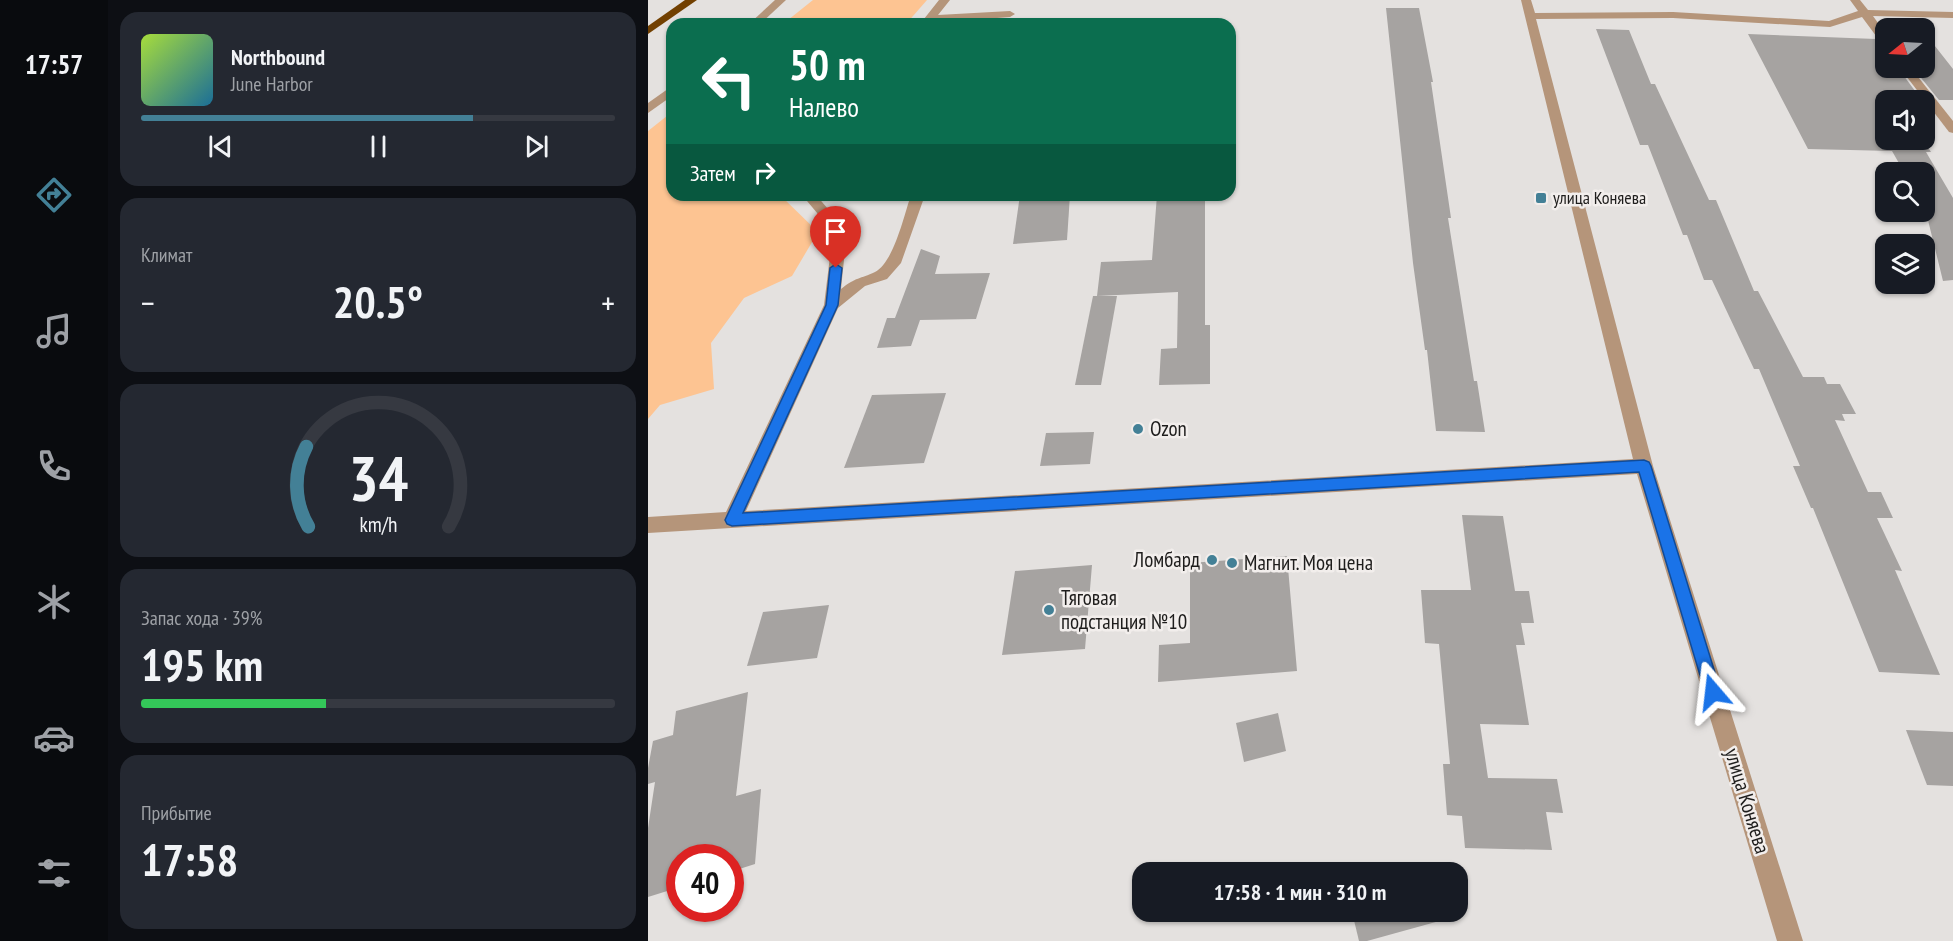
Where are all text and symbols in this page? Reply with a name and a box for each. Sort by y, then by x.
north arrow [1875,18,1935,78]
map controls [1875,18,1935,294]
text: 50 m [789,37,866,92]
icon: left [690,42,768,120]
text: Northbound [231,43,325,71]
text: 17:57 [25,47,83,81]
text: June Harbor [231,71,313,97]
text: Налево [789,90,859,124]
button: sound [1875,90,1935,150]
icon: previous [204,130,237,163]
icon: pause [362,130,395,163]
icon: next [520,130,553,163]
icon: right [748,156,781,189]
text: Затем [690,159,736,187]
button: search [1875,162,1935,222]
icon: directions [33,174,75,216]
place label: улица Коняева [1553,186,1646,209]
marker: улица Коняева [1534,191,1548,205]
pin [810,206,861,268]
icon: arrive [819,215,852,248]
button: layers [1875,234,1935,294]
text: Климат [141,242,192,268]
text: 20.5° [333,272,423,330]
text: − [141,281,155,324]
text: + [601,281,615,324]
icon: music [33,310,75,352]
place label: Ozon [1150,415,1187,442]
marker: Ozon [1131,422,1145,436]
text: 34 [348,438,408,519]
icon: phone [33,445,75,487]
text: km/h [359,511,397,539]
place label: Ломбард [1133,546,1200,573]
place label: Магнит. Моя цена [1244,549,1373,576]
marker: Ломбард [1205,553,1219,567]
marker: Магнит. Моя цена [1225,556,1239,570]
icon: climate [33,581,75,623]
place label: Тяговая подстанция №10 [1061,584,1187,635]
marker: Тяговая подстанция №10 [1042,603,1056,617]
text: Запас хода · 39% [141,605,262,631]
text: 195 km [141,635,263,693]
position arrow [1681,660,1745,724]
icon: car [33,717,75,759]
street label: улица Коняева [1719,745,1776,857]
text: Прибытие [141,800,212,826]
text: 17:58 [141,830,238,888]
speed limit sign: 40 [666,844,744,922]
icon: filters [33,852,75,894]
text: 17:58 · 1 мин · 310 m [1214,878,1386,906]

